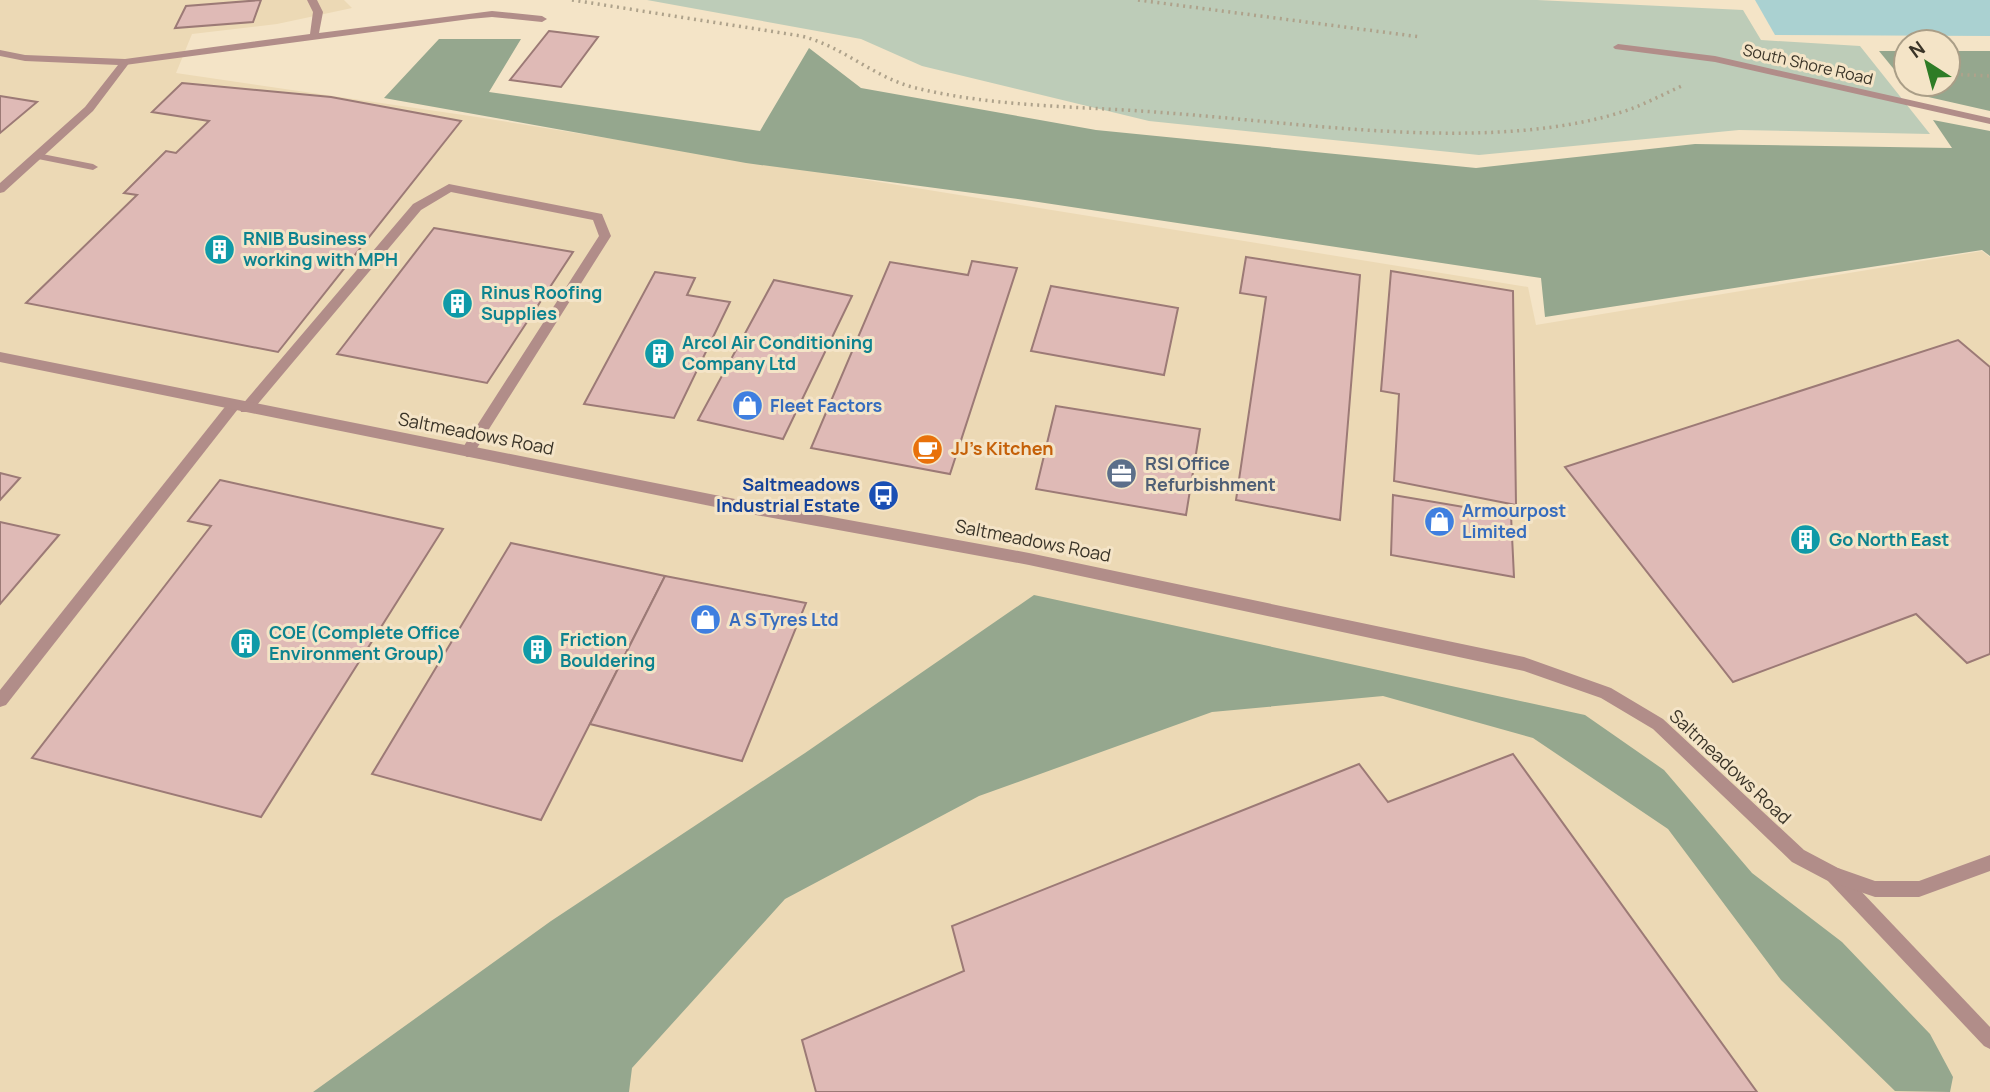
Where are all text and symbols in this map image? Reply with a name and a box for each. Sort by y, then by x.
north arrow [1892,28,1962,98]
text: N [1904,35,1930,64]
street label: South Shore Road [1741,38,1875,90]
place label: RNIB Business working with MPH [243,226,398,271]
building icon: RNIB Business working with MPH [203,232,237,266]
place label: Rinus Roofing Supplies [481,280,602,325]
building icon: Rinus Roofing Supplies [441,286,475,320]
place label: Arcol Air Conditioning Company Ltd [682,330,873,375]
building icon: Arcol Air Conditioning Company Ltd [642,336,676,370]
shop icon: Fleet Factors [730,389,764,423]
place label: Fleet Factors [770,393,883,417]
street label: Saltmeadows Road [396,406,556,460]
cafe icon: JJ's Kitchen [911,432,945,466]
place label: JJ's Kitchen [951,436,1053,460]
place label: RSI Office Refurbishment [1145,451,1276,496]
office icon: RSI Office Refurbishment [1105,457,1139,491]
place label: Saltmeadows Industrial Estate [716,472,860,517]
bus stop icon: Saltmeadows Industrial Estate [866,478,900,512]
place label: Armourpost Limited [1462,498,1566,543]
shop icon: Armourpost Limited [1422,504,1456,538]
street label: Saltmeadows Road [953,513,1113,567]
building icon: Go North East [1789,523,1823,557]
place label: Go North East [1829,527,1949,551]
shop icon: A S Tyres Ltd [689,603,723,637]
place label: A S Tyres Ltd [729,607,839,631]
place label: COE (Complete Office Environment Group) [269,620,460,665]
building icon: COE (Complete Office Environment Group) [229,626,263,660]
place label: Friction Bouldering [560,627,655,672]
building icon: Friction Bouldering [520,633,554,667]
street label: Saltmeadows Road [1665,704,1797,829]

